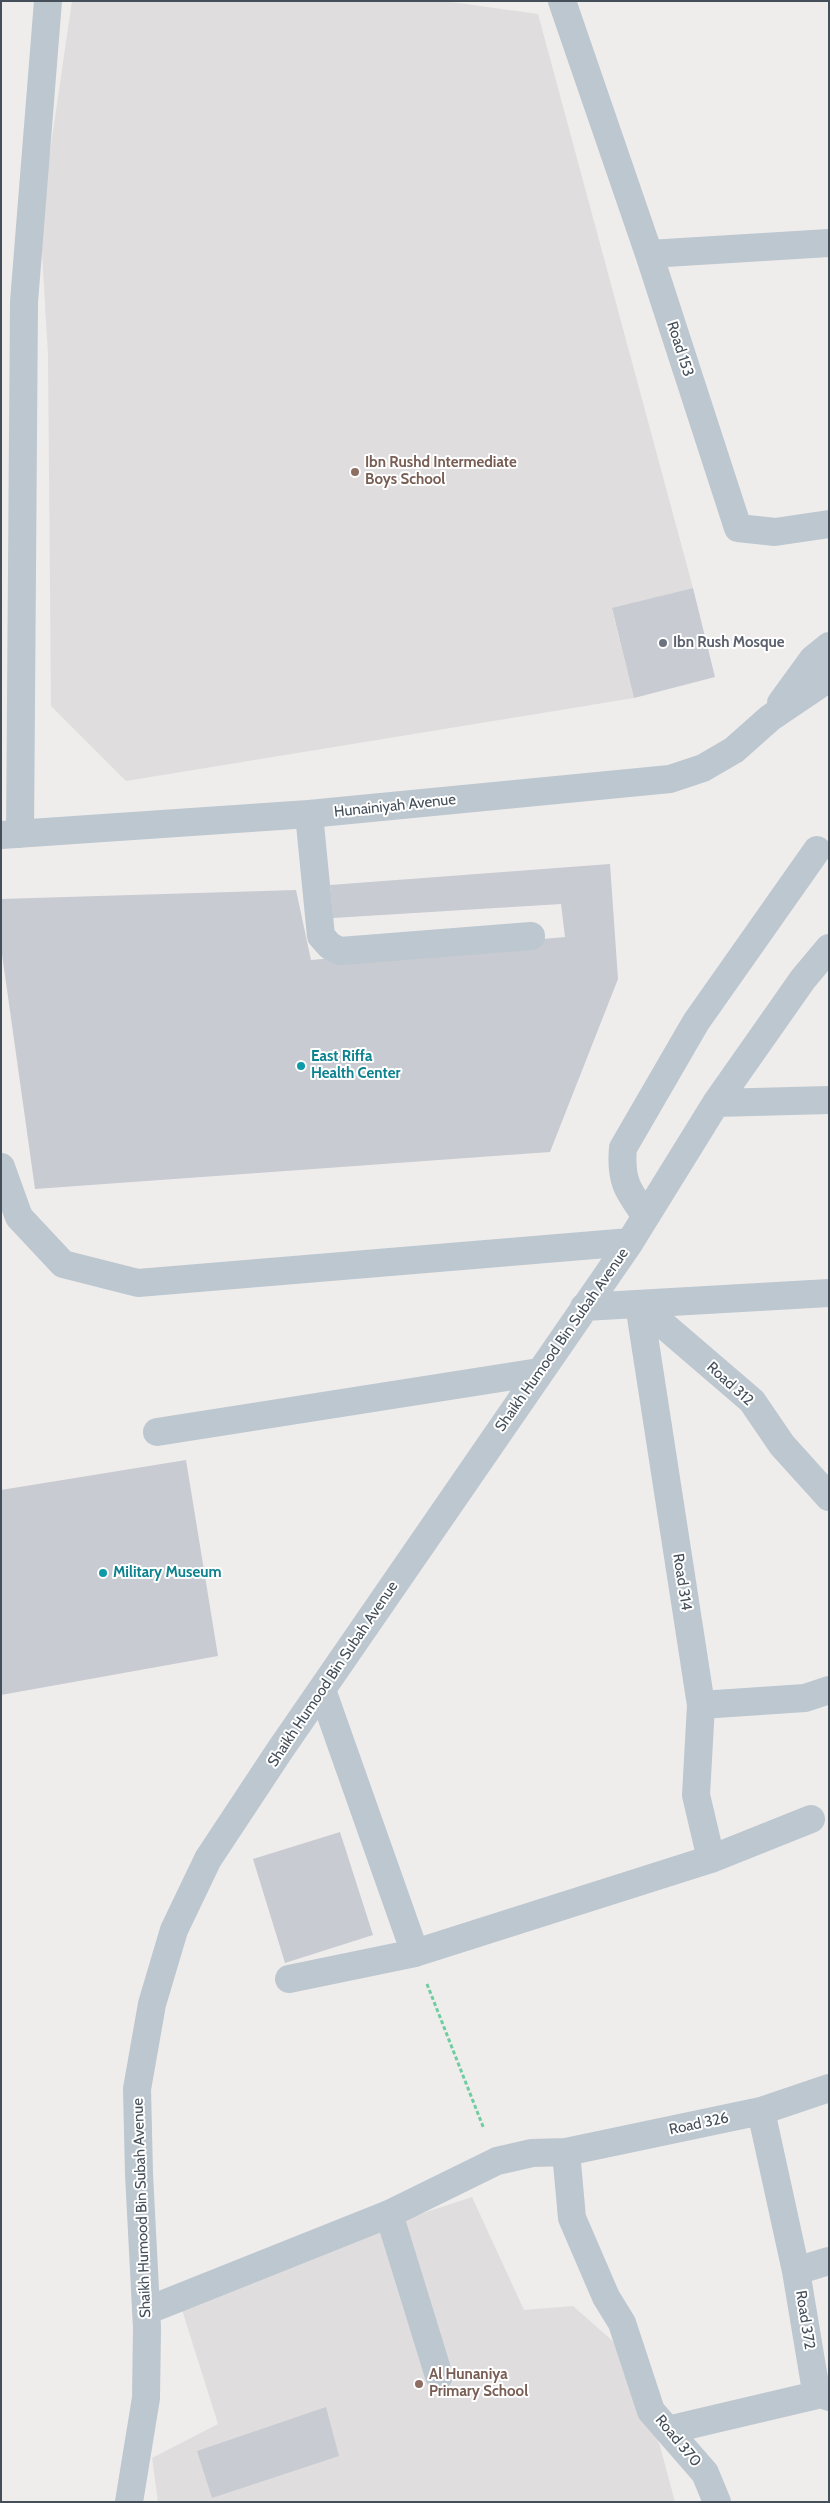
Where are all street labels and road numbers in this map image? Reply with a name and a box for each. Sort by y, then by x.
street label: Road 153 [663,319,697,379]
street label: Hunainiyah Avenue [333,791,457,821]
street label: Shaikh Humood Bin Subah Avenue [492,1245,632,1435]
street label: Road 312 [703,1358,757,1410]
street label: Road 314 [669,1552,695,1612]
street label: Shaikh Humood Bin Subah Avenue [264,1578,402,1770]
street label: Shaikh Humood Bin Subah Avenue [129,2098,155,2318]
street label: Road 326 [668,2109,730,2139]
street label: Road 372 [791,2289,819,2351]
street label: Road 370 [651,2412,705,2470]

